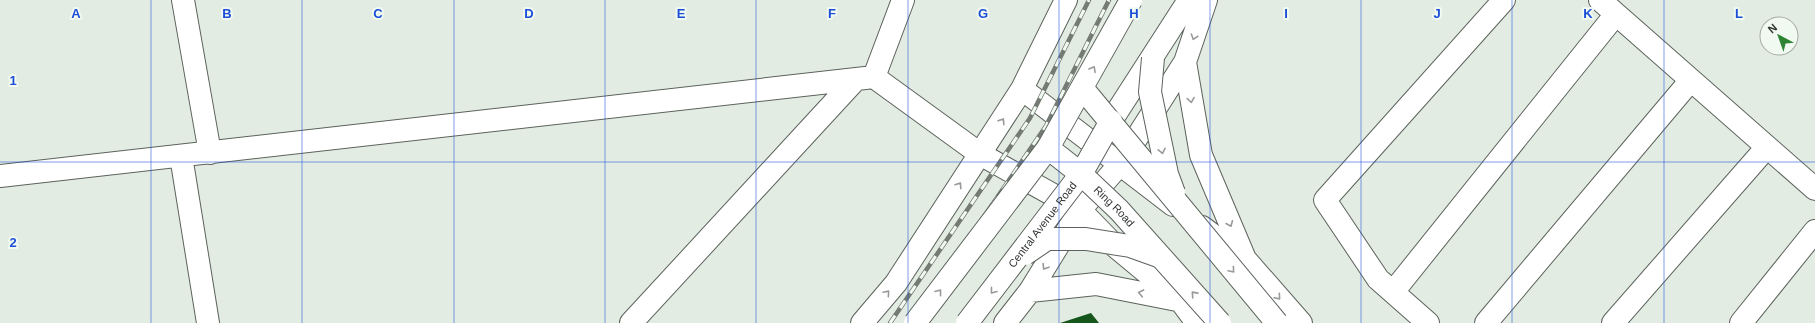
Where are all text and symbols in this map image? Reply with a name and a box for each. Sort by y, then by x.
text: A [71,6,81,21]
text: B [222,6,232,21]
text: C [373,6,383,21]
text: D [524,6,534,21]
text: E [677,6,686,21]
text: F [828,6,836,21]
text: G [978,6,988,21]
text: H [1129,6,1139,21]
text: I [1284,6,1288,21]
text: J [1433,6,1441,21]
text: K [1583,6,1593,21]
text: L [1735,6,1743,21]
north arrow [1759,16,1799,56]
text: N [1766,21,1779,36]
one-way arrow [1190,33,1199,40]
one-way arrow [1088,66,1096,73]
text: 1 [9,73,17,88]
one-way arrow [1186,97,1195,104]
one-way arrow [997,118,1004,125]
one-way arrow [1158,148,1166,154]
street label: Central Avenue Road [1006,179,1079,270]
one-way arrow [955,183,962,190]
street label: Ring Road [1092,184,1137,229]
one-way arrow [1225,219,1233,227]
text: 2 [9,235,17,250]
one-way arrow [1042,263,1049,270]
one-way arrow [1228,265,1235,272]
one-way arrow [990,286,997,293]
one-way arrow [934,289,941,296]
one-way arrow [1138,289,1145,297]
one-way arrow [883,291,890,298]
one-way arrow [1191,291,1198,299]
one-way arrow [1274,292,1281,300]

